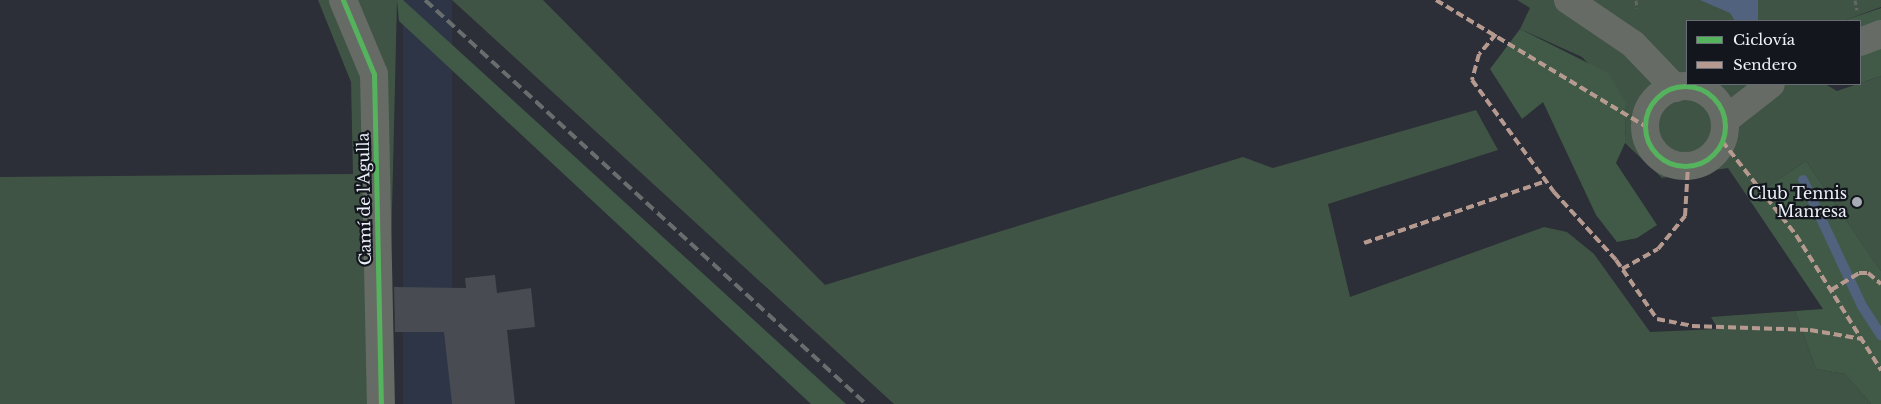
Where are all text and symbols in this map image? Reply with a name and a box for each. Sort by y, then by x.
legend [1686,20,1861,85]
text: Ciclovía [1733,30,1795,49]
text: Sendero [1733,55,1797,74]
street label: Camí de l'Agulla [353,132,375,266]
place label: Club Tennis Manresa [1748,183,1847,221]
marker: Club Tennis Manresa [1851,196,1863,208]

